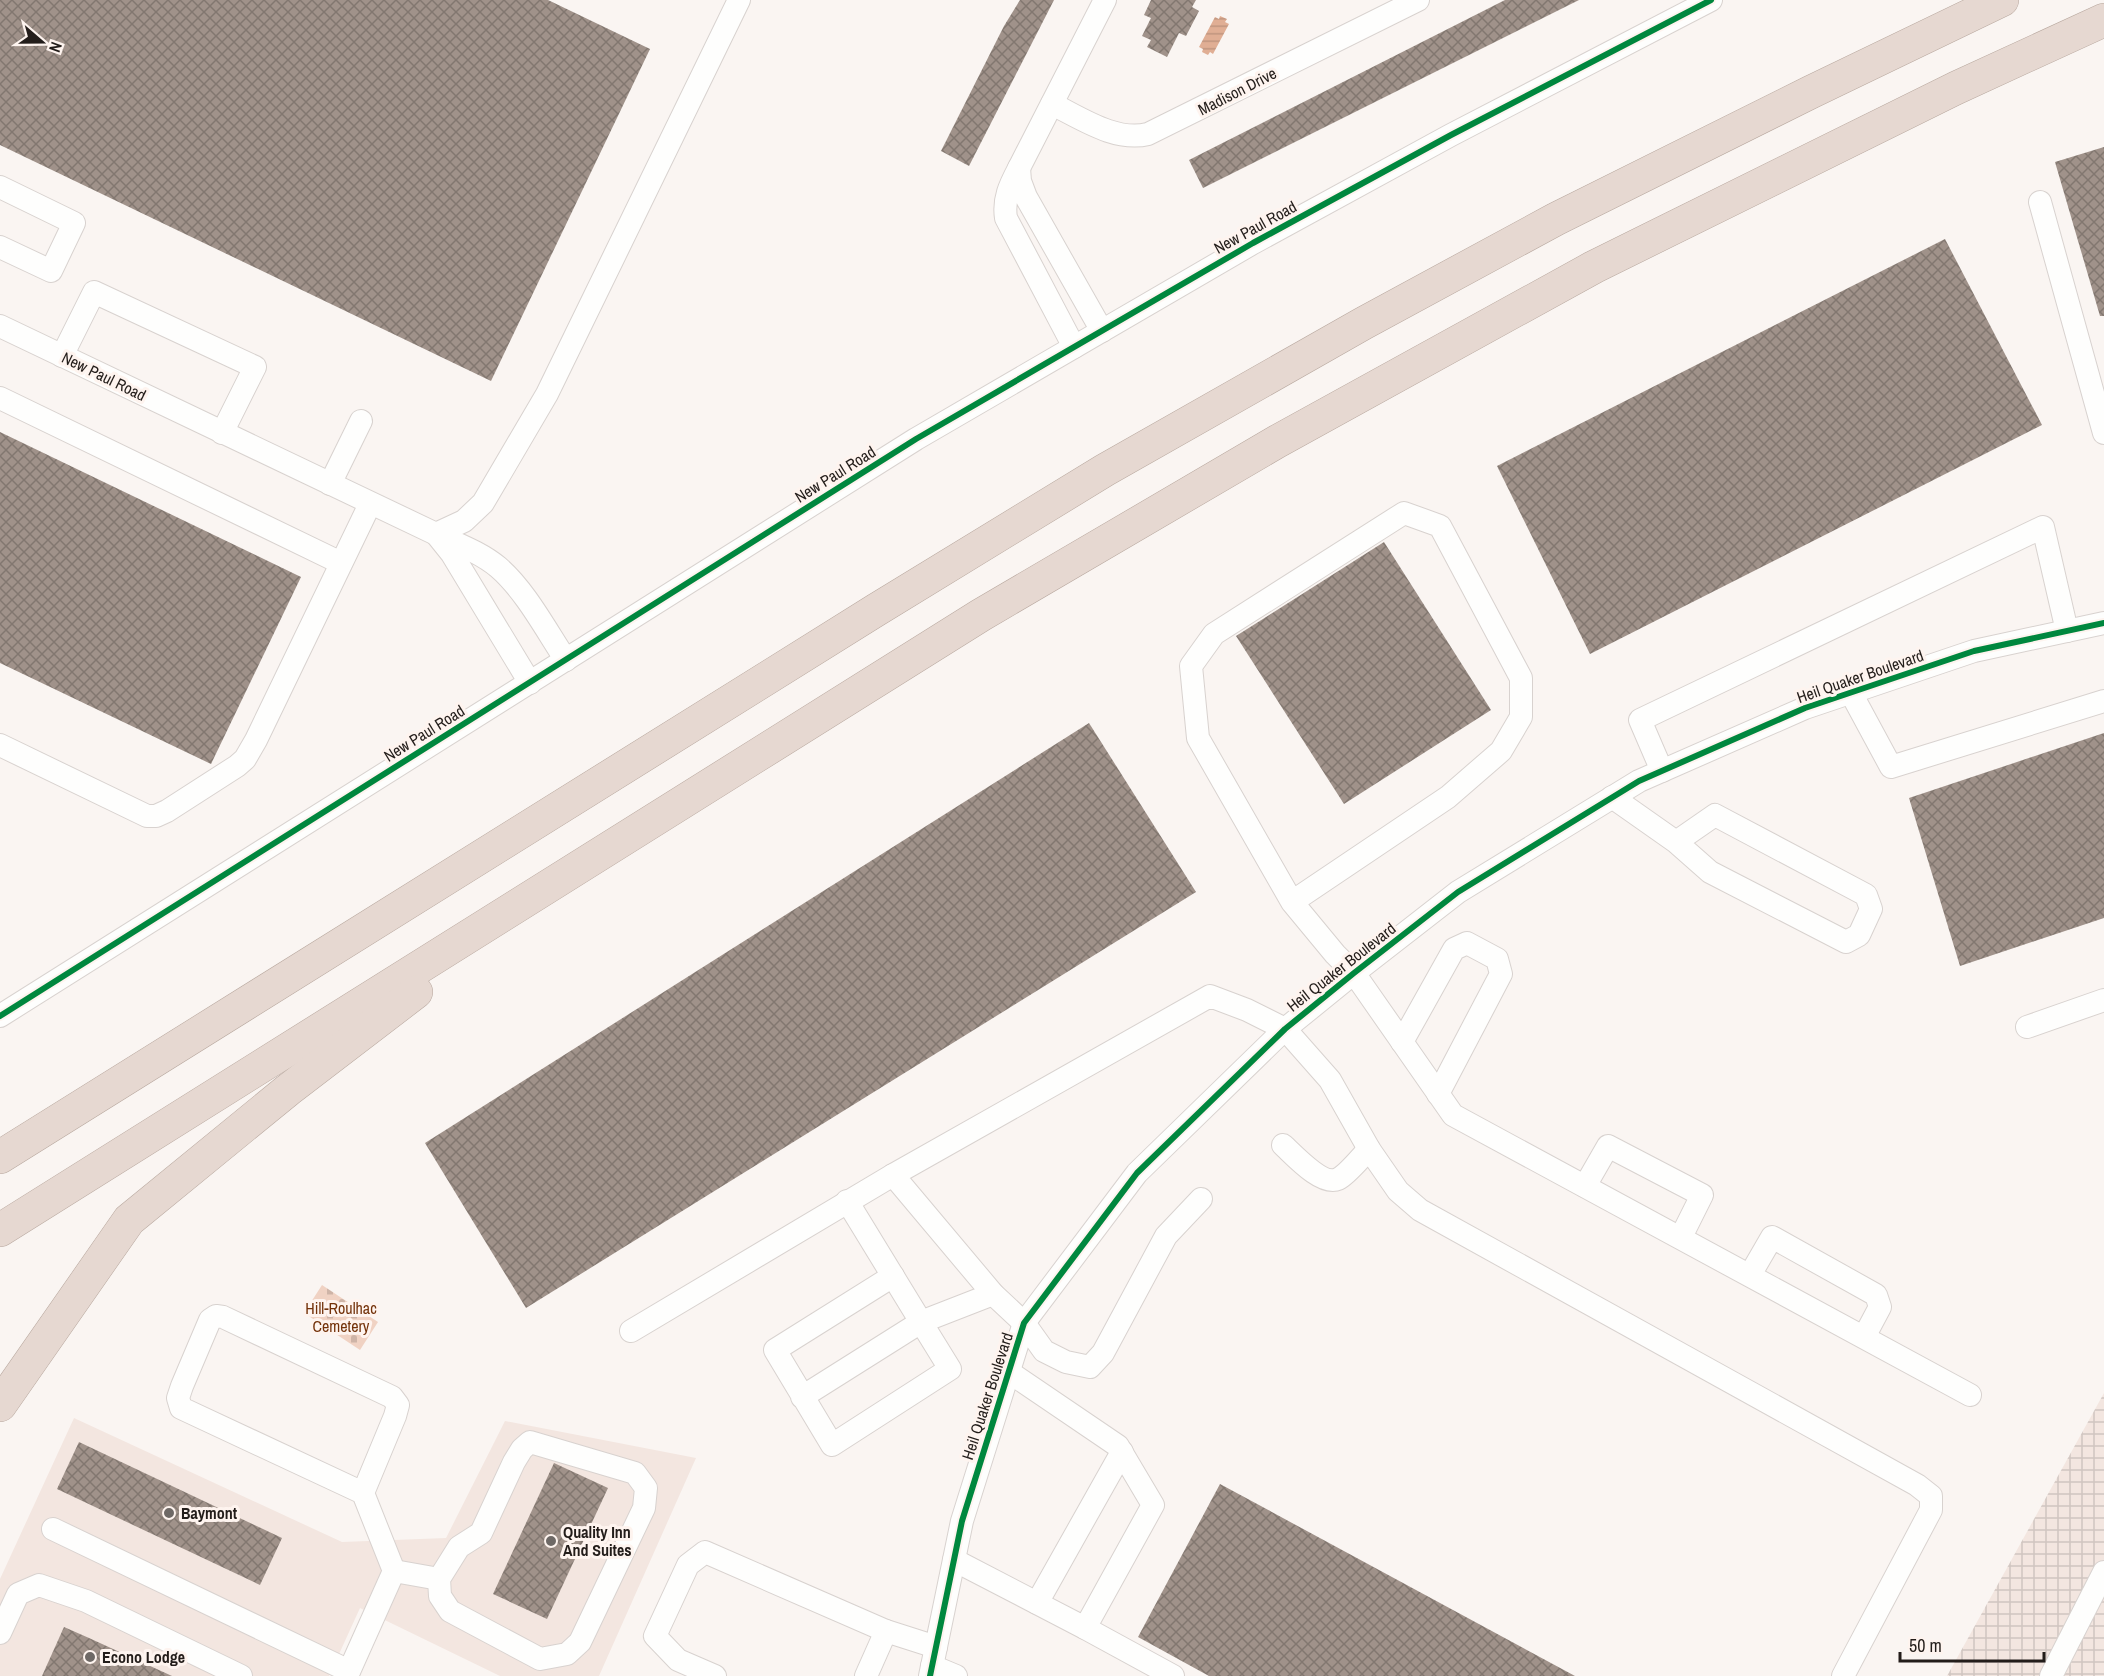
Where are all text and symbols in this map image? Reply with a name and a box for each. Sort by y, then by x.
north arrow [12,12,72,72]
text: N [44,39,68,55]
street label: Madison Drive [1194,62,1280,120]
street label: New Paul Road [1210,195,1300,259]
street label: New Paul Road [58,346,150,406]
street label: New Paul Road [791,441,879,507]
street label: Heil Quaker Boulevard [1794,644,1926,708]
street label: New Paul Road [380,700,468,766]
street label: Heil Quaker Boulevard [1282,917,1400,1017]
park label: Hill-Roulhac Cemetery [305,1297,377,1337]
street label: Heil Quaker Boulevard [956,1329,1018,1463]
place label: Baymont [181,1502,238,1524]
marker: Baymont [162,1506,176,1520]
place label: Quality Inn And Suites [563,1521,632,1561]
marker: Quality Inn And Suites [544,1534,558,1548]
scale bar [1900,1625,2044,1663]
text: 50 m [1909,1633,1942,1658]
place label: Econo Lodge [102,1646,185,1668]
marker: Econo Lodge [83,1650,97,1664]

